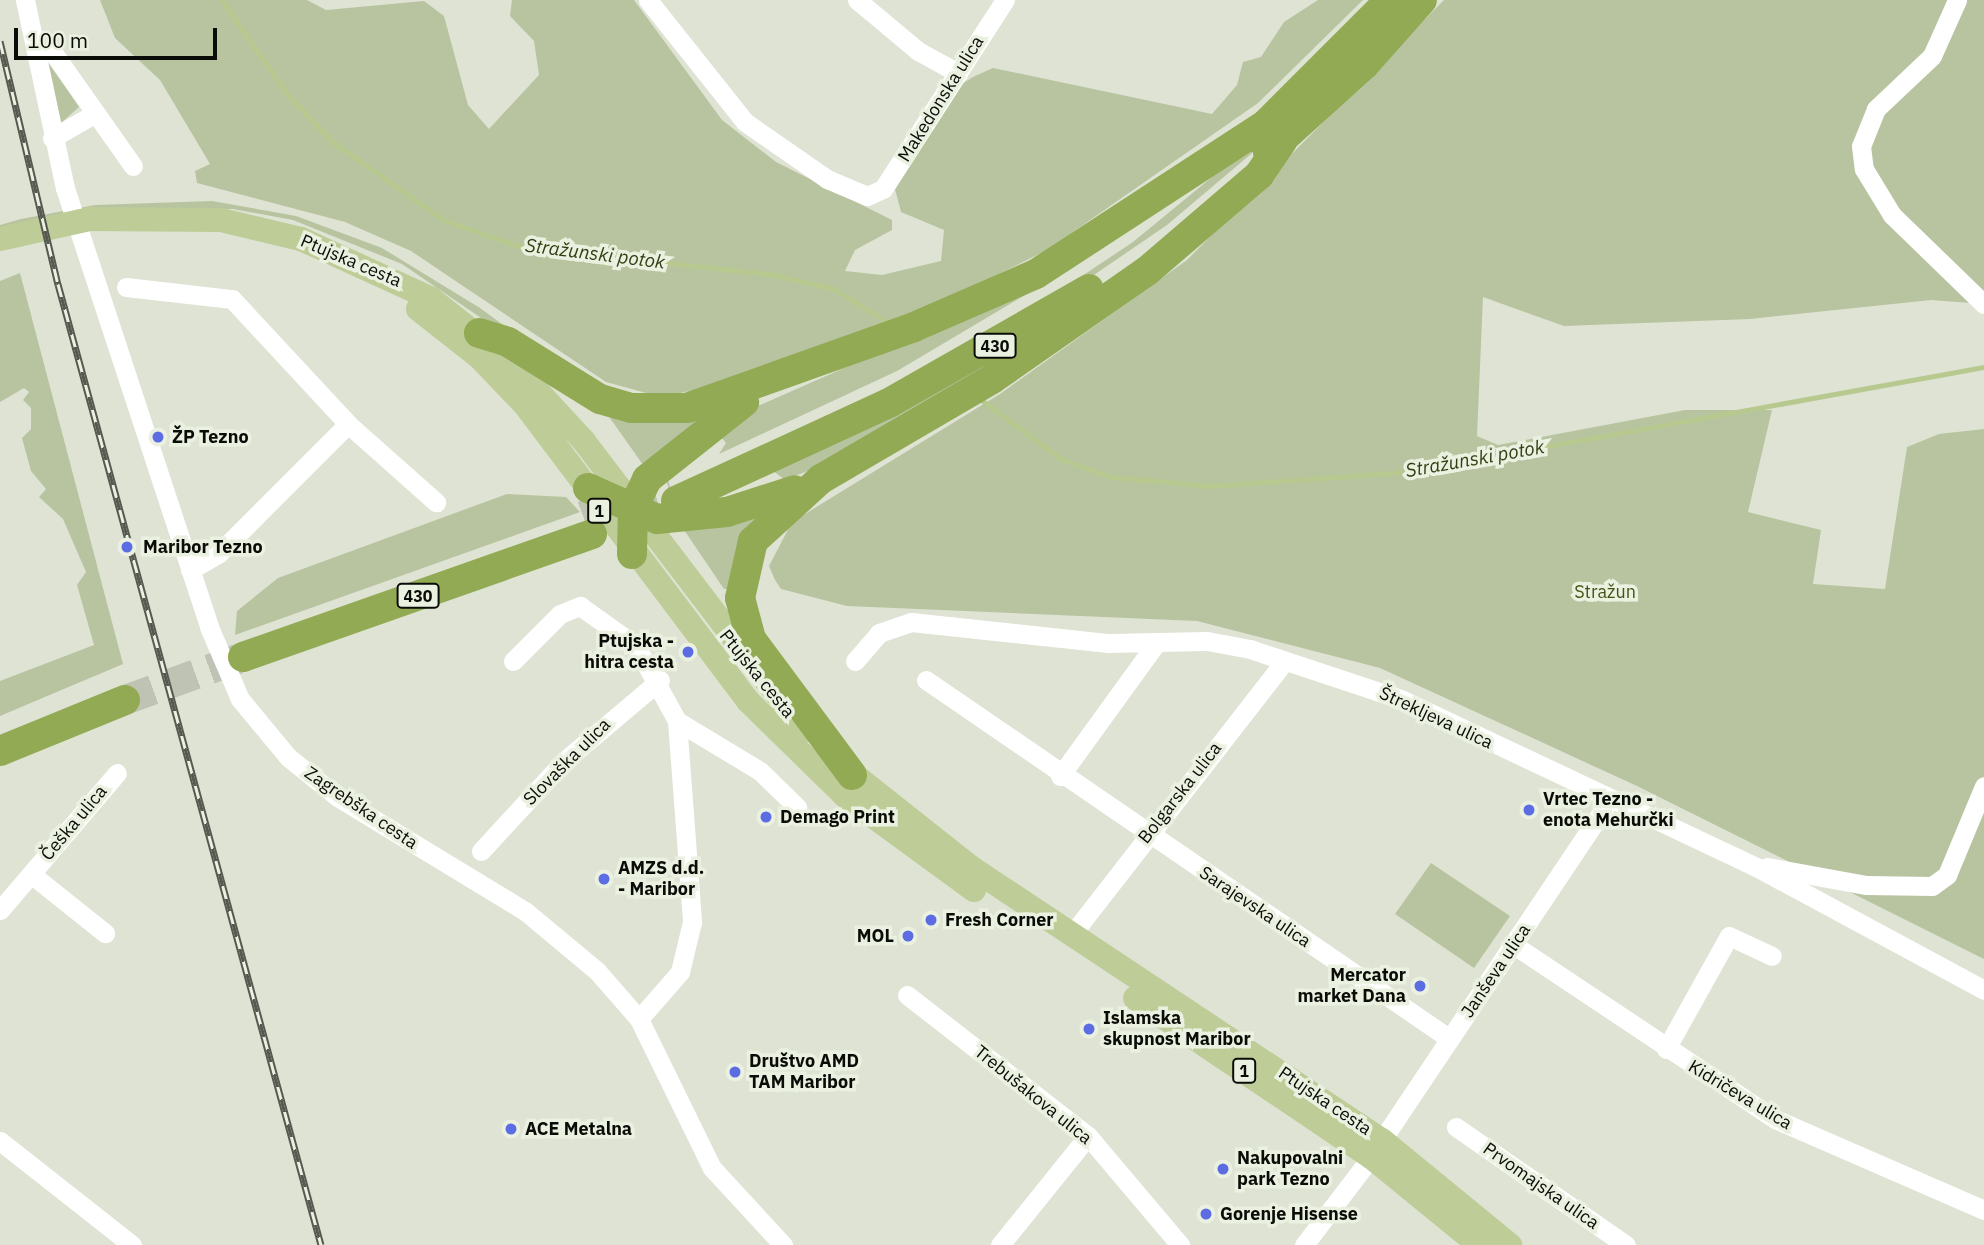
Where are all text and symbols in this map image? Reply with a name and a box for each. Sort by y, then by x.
scale bar [18,14,220,58]
text: 100 m [27,26,88,54]
street label: Makedonska ulica [894,32,988,166]
street label: Ptujska cesta [297,230,405,292]
water label: Stražunski potok [524,234,666,274]
road number: 430 [972,334,1018,358]
place label: ŽP Tezno [172,426,249,448]
marker: ŽP Tezno [150,429,166,445]
water label: Stražunski potok [1404,436,1546,482]
road number: 1 [587,498,611,524]
place label: Maribor Tezno [143,536,263,558]
marker: Maribor Tezno [117,537,137,557]
park label: Stražun [1574,581,1636,603]
road number: 430 [395,583,441,608]
street label: Ptujska cesta [715,625,799,723]
place label: Ptujska - hitra cesta [584,631,674,674]
marker: Ptujska - hitra cesta [680,644,696,660]
street label: Štrekljeva ulica [1376,682,1496,754]
street label: Slovaška ulica [519,714,615,810]
street label: Bolgarska ulica [1134,738,1226,848]
street label: Zagrebška cesta [300,762,422,854]
street label: Češka ulica [36,781,112,865]
place label: Vrtec Tezno - enota Mehurčki [1543,789,1674,832]
marker: Vrtec Tezno - enota Mehurčki [1521,802,1537,818]
place label: Demago Print [780,806,895,828]
marker: Demago Print [758,809,774,825]
place label: AMZS d.d. - Maribor [618,858,704,900]
street label: Sarajevska ulica [1195,862,1315,952]
marker: AMZS d.d. - Maribor [596,871,612,887]
place label: Fresh Corner [945,909,1054,931]
marker: Fresh Corner [923,912,939,928]
street label: Janševa ulica [1457,920,1535,1022]
place label: MOL [857,925,894,947]
marker: MOL [900,928,916,944]
place label: Mercator market Dana [1297,965,1406,1007]
marker: Mercator market Dana [1412,978,1428,994]
place label: Islamska skupnost Maribor [1103,1008,1251,1050]
marker: Islamska skupnost Maribor [1081,1021,1097,1037]
street label: Trebušakova ulica [970,1041,1096,1149]
place label: Društvo AMD TAM Maribor [749,1051,859,1094]
street label: Kidričeva ulica [1684,1056,1796,1134]
road number: 1 [1232,1058,1256,1084]
street label: Ptujska cesta [1274,1062,1376,1140]
marker: Društvo AMD TAM Maribor [727,1064,743,1080]
place label: ACE Metalna [525,1118,632,1140]
marker: ACE Metalna [503,1121,519,1137]
street label: Prvomajska ulica [1479,1138,1603,1234]
place label: Nakupovalni park Tezno [1237,1148,1343,1190]
marker: Nakupovalni park Tezno [1215,1161,1231,1177]
place label: Gorenje Hisense [1220,1203,1358,1225]
marker: Gorenje Hisense [1198,1206,1214,1222]

